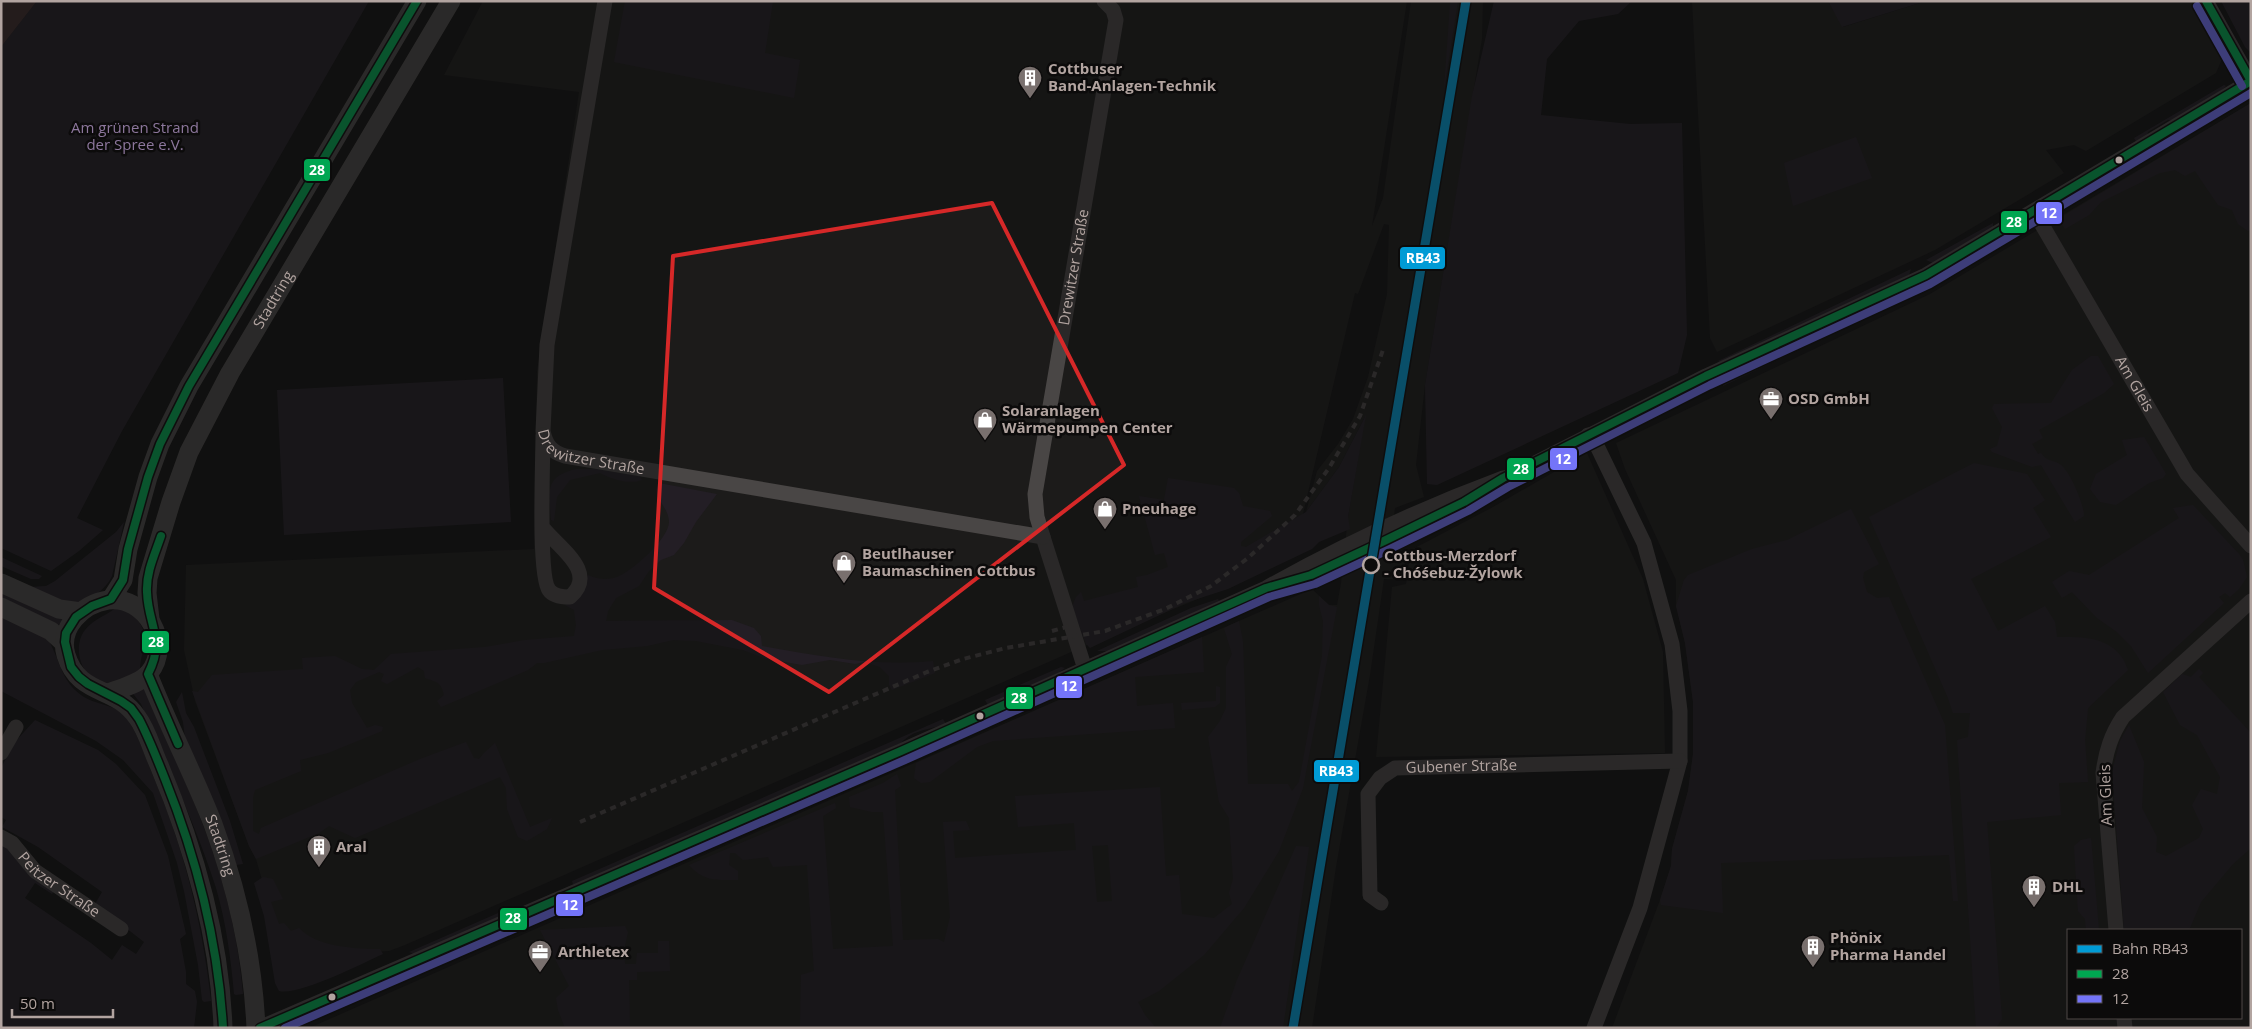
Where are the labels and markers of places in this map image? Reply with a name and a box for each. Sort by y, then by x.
place label: Cottbuser Band-Anlagen-Technik [1048,58,1217,95]
building icon: Cottbuser Band-Anlagen-Technik [1017,65,1043,99]
unlabelled marker [2114,155,2124,165]
office icon: OSD GmbH [1758,386,1784,420]
place label: OSD GmbH [1788,388,1870,408]
place label: Solaranlagen Wärmepumpen Center [1002,400,1173,437]
shop icon: Solaranlagen Wärmepumpen Center [972,407,998,441]
shop icon: Pneuhage [1092,496,1118,530]
place label: Pneuhage [1122,498,1196,518]
place label: Beutlhauser Baumaschinen Cottbus [862,543,1036,580]
place label: Cottbus-Merzdorf - Chóśebuz-Žylowk [1384,545,1523,582]
shop icon: Beutlhauser Baumaschinen Cottbus [831,550,857,584]
marker: Cottbus-Merzdorf - Chóśebuz-Žylowk [1362,556,1380,574]
unlabelled marker [975,711,985,721]
building icon: Aral [306,834,332,868]
place label: Aral [336,836,367,856]
building icon: DHL [2021,874,2047,908]
place label: DHL [2052,876,2083,896]
place label: Phönix Pharma Handel [1830,927,1946,964]
building icon: Phönix Pharma Handel [1800,934,1826,968]
office icon: Arthletex [527,939,553,973]
place label: Arthletex [558,941,629,961]
unlabelled marker [327,992,337,1002]

